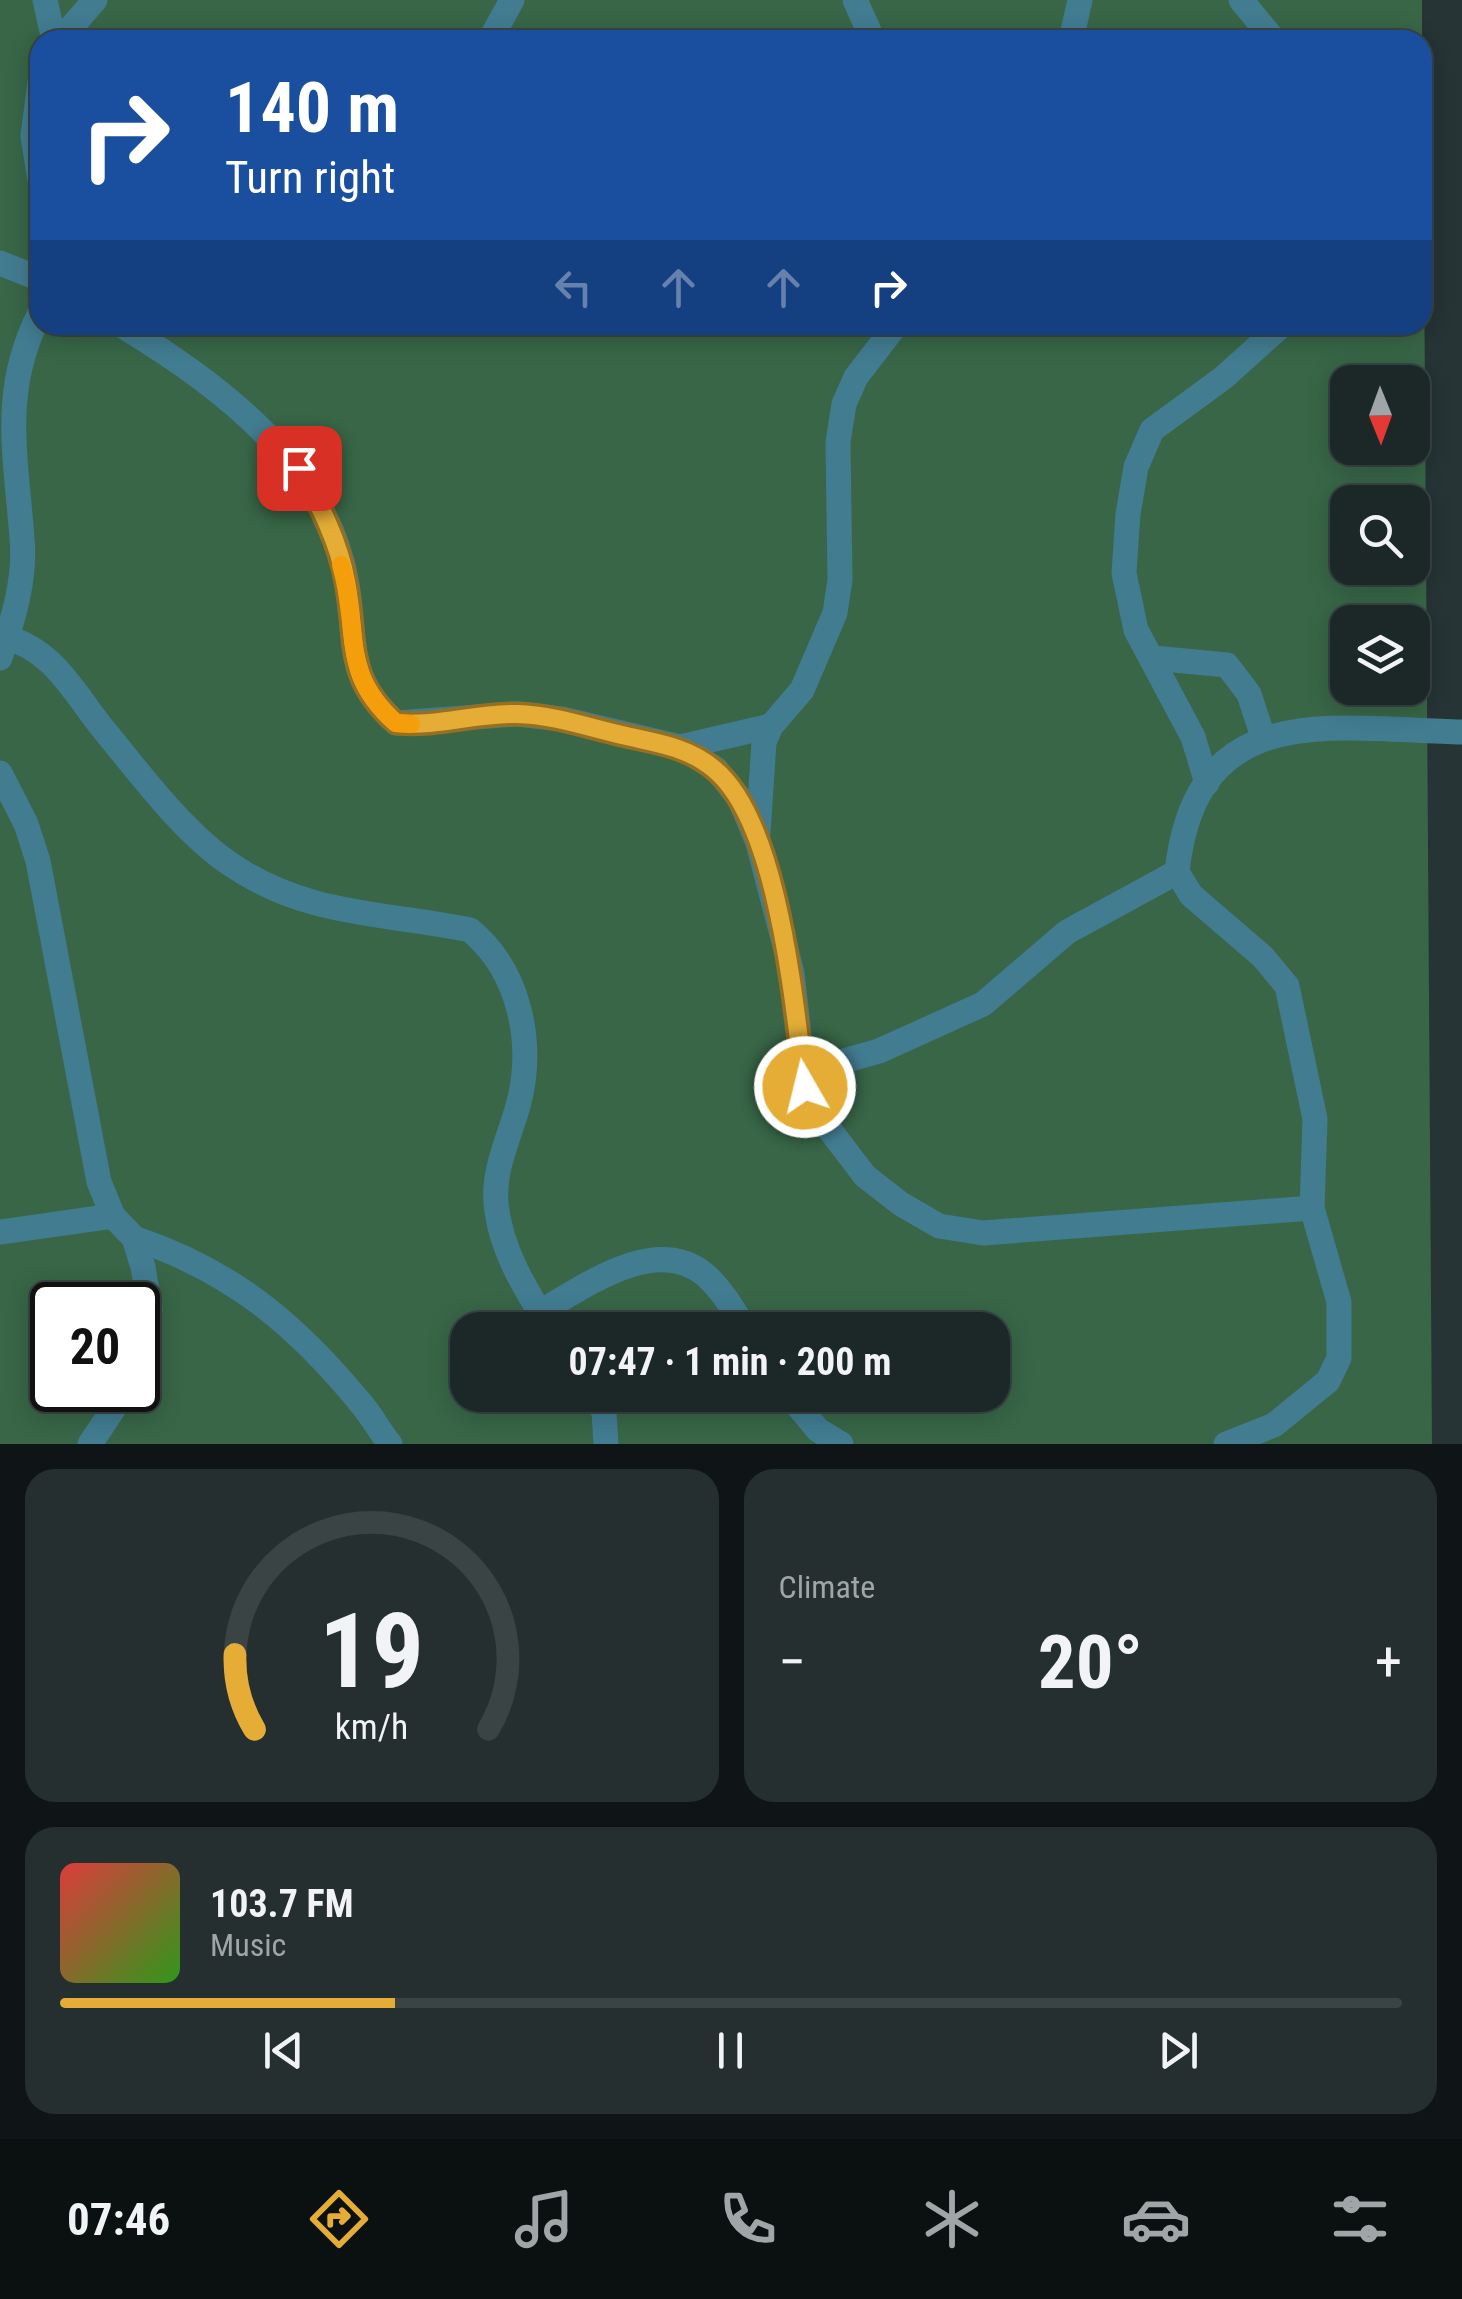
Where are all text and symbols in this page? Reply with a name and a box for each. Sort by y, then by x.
text: 140 m [225,67,399,149]
icon: right [60,70,190,200]
text: Turn right [225,151,395,204]
icon: left [546,260,601,315]
icon: ahead [651,260,706,315]
icon: ahead [756,260,811,315]
icon: right [861,260,916,315]
north arrow [1330,365,1430,465]
map controls [1330,365,1430,705]
pin [257,426,342,511]
icon: arrive [272,441,327,496]
button: search [1330,485,1430,585]
button: layers [1330,605,1430,705]
position arrow [753,1035,857,1139]
speed limit sign: 20 [30,1282,160,1412]
text: 07:47 · 1 min · 200 m [569,1340,891,1384]
text: Climate [779,1568,875,1606]
text: 19 [319,1591,424,1712]
text: 20° [1038,1618,1143,1706]
text: − [779,1630,806,1694]
text: + [1375,1630,1402,1694]
text: km/h [335,1706,409,1748]
text: 103.7 FM [210,1882,354,1926]
text: Music [210,1926,286,1964]
icon: previous [256,2023,311,2078]
icon: pause [703,2023,758,2078]
icon: next [1151,2023,1206,2078]
icon: directions [304,2184,374,2254]
icon: music [509,2184,579,2254]
icon: phone [713,2184,783,2254]
icon: climate [917,2184,987,2254]
icon: car [1121,2184,1191,2254]
icon: filters [1325,2184,1395,2254]
text: 07:46 [67,2193,170,2246]

